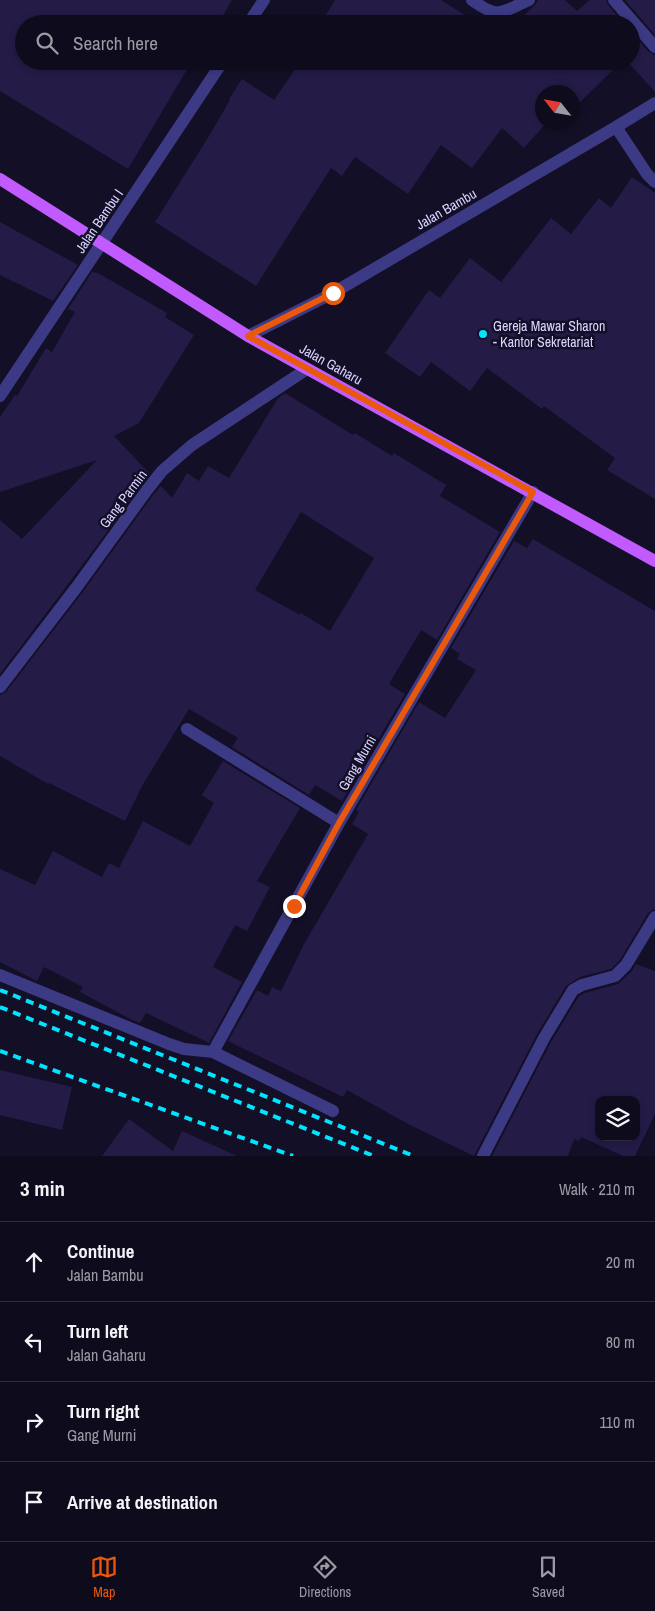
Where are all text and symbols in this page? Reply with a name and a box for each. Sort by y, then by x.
search box [15,15,640,70]
icon: search [33,29,61,57]
text: Search here [73,30,158,56]
north arrow [535,85,580,130]
street label: Jalan Bambu [412,184,480,234]
street label: Jalan Bambu I [71,186,127,256]
route start [322,282,345,305]
place label: Gereja Mawar Sharon - Kantor Sekretariat [493,317,605,351]
marker: Gereja Mawar Sharon - Kantor Sekretariat [477,328,489,340]
street label: Jalan Gaharu [296,339,366,389]
street label: Gang Parmin [95,466,151,532]
street label: Gang Murni [334,732,380,794]
route end [283,895,306,918]
map controls [595,1096,640,1141]
button: layers [595,1096,640,1141]
text: 3 min [20,1174,65,1203]
text: Walk · 210 m [559,1178,635,1200]
text: Continue [67,1238,135,1264]
icon: ahead [20,1248,48,1276]
text: 20 m [606,1251,635,1273]
text: Jalan Bambu [67,1264,144,1286]
text: Turn left [67,1318,128,1344]
icon: left [20,1328,48,1356]
text: 80 m [606,1331,635,1353]
text: Jalan Gaharu [67,1344,146,1366]
text: Turn right [67,1398,139,1424]
icon: right [20,1408,48,1436]
text: 110 m [599,1411,635,1433]
text: Gang Murni [67,1424,136,1446]
icon: arrive [20,1488,48,1516]
text: Arrive at destination [67,1489,218,1515]
tab: Map [90,1553,118,1601]
tab: Directions [299,1553,351,1601]
tab: Saved [532,1553,565,1601]

